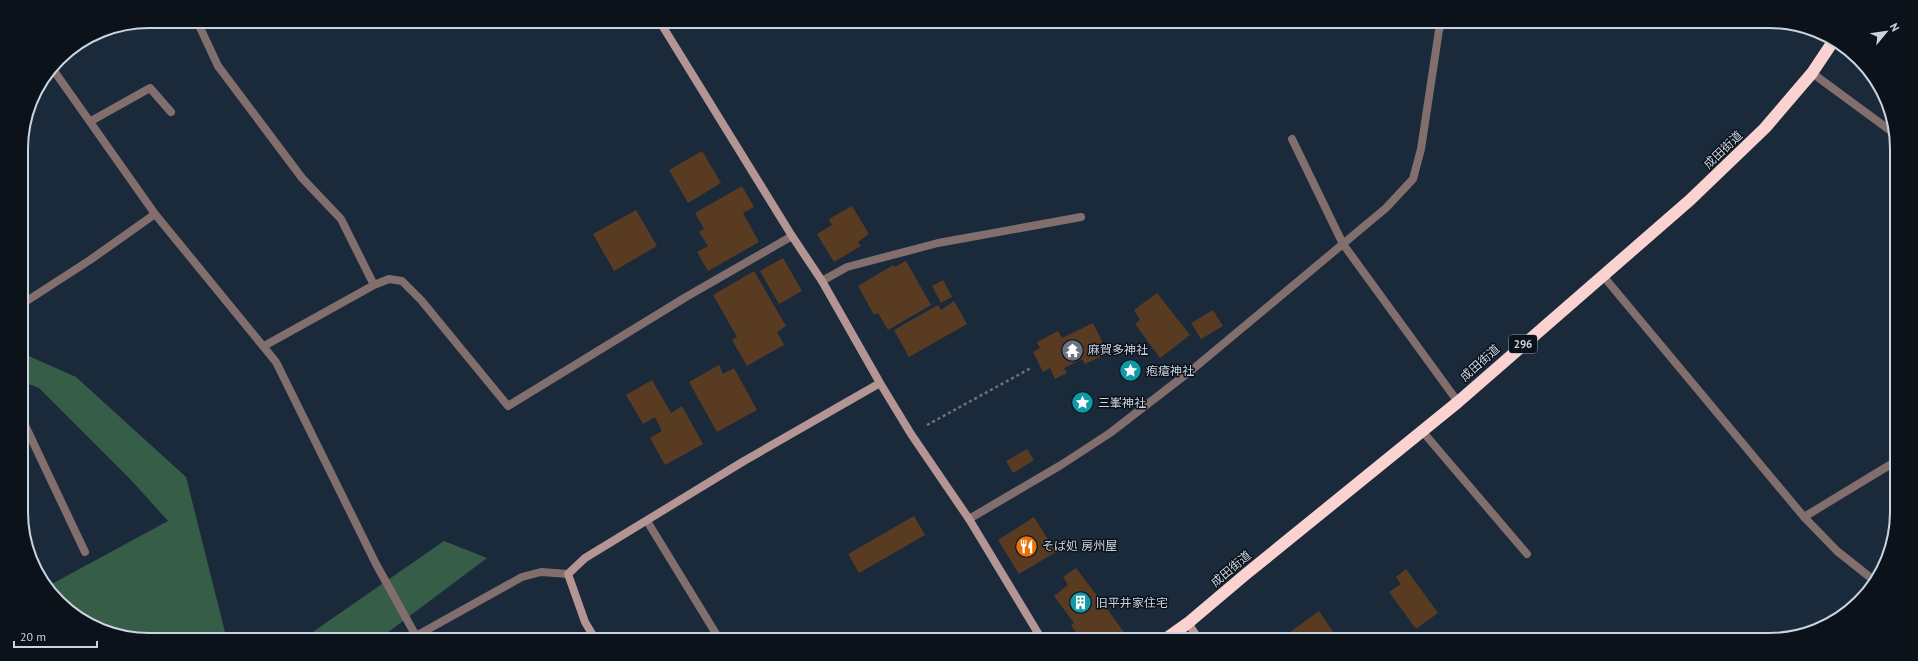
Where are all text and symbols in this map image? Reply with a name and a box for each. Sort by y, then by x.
north arrow [1866,12,1906,52]
text: N [1887,21,1903,34]
street label: 成田街道 [1700,128,1745,172]
road number: 296 [1509,335,1537,353]
temple icon: 麻賀多神社 [1059,337,1085,363]
street label: 成田街道 [1457,341,1503,384]
place label: 麻賀多神社 [1088,342,1148,357]
place icon: 疱瘡神社 [1118,358,1144,384]
place label: 疱瘡神社 [1146,363,1194,378]
place icon: 三峯神社 [1070,390,1096,416]
place label: 三峯神社 [1098,395,1146,410]
restaurant icon: そば処 房州屋 [1014,533,1040,559]
place label: そば処 房州屋 [1042,538,1117,553]
street label: 成田街道 [1207,547,1254,590]
building icon: 旧平井家住宅 [1068,590,1094,616]
place label: 旧平井家住宅 [1096,595,1168,610]
scale bar [14,623,97,649]
text: 20 m [20,629,46,644]

